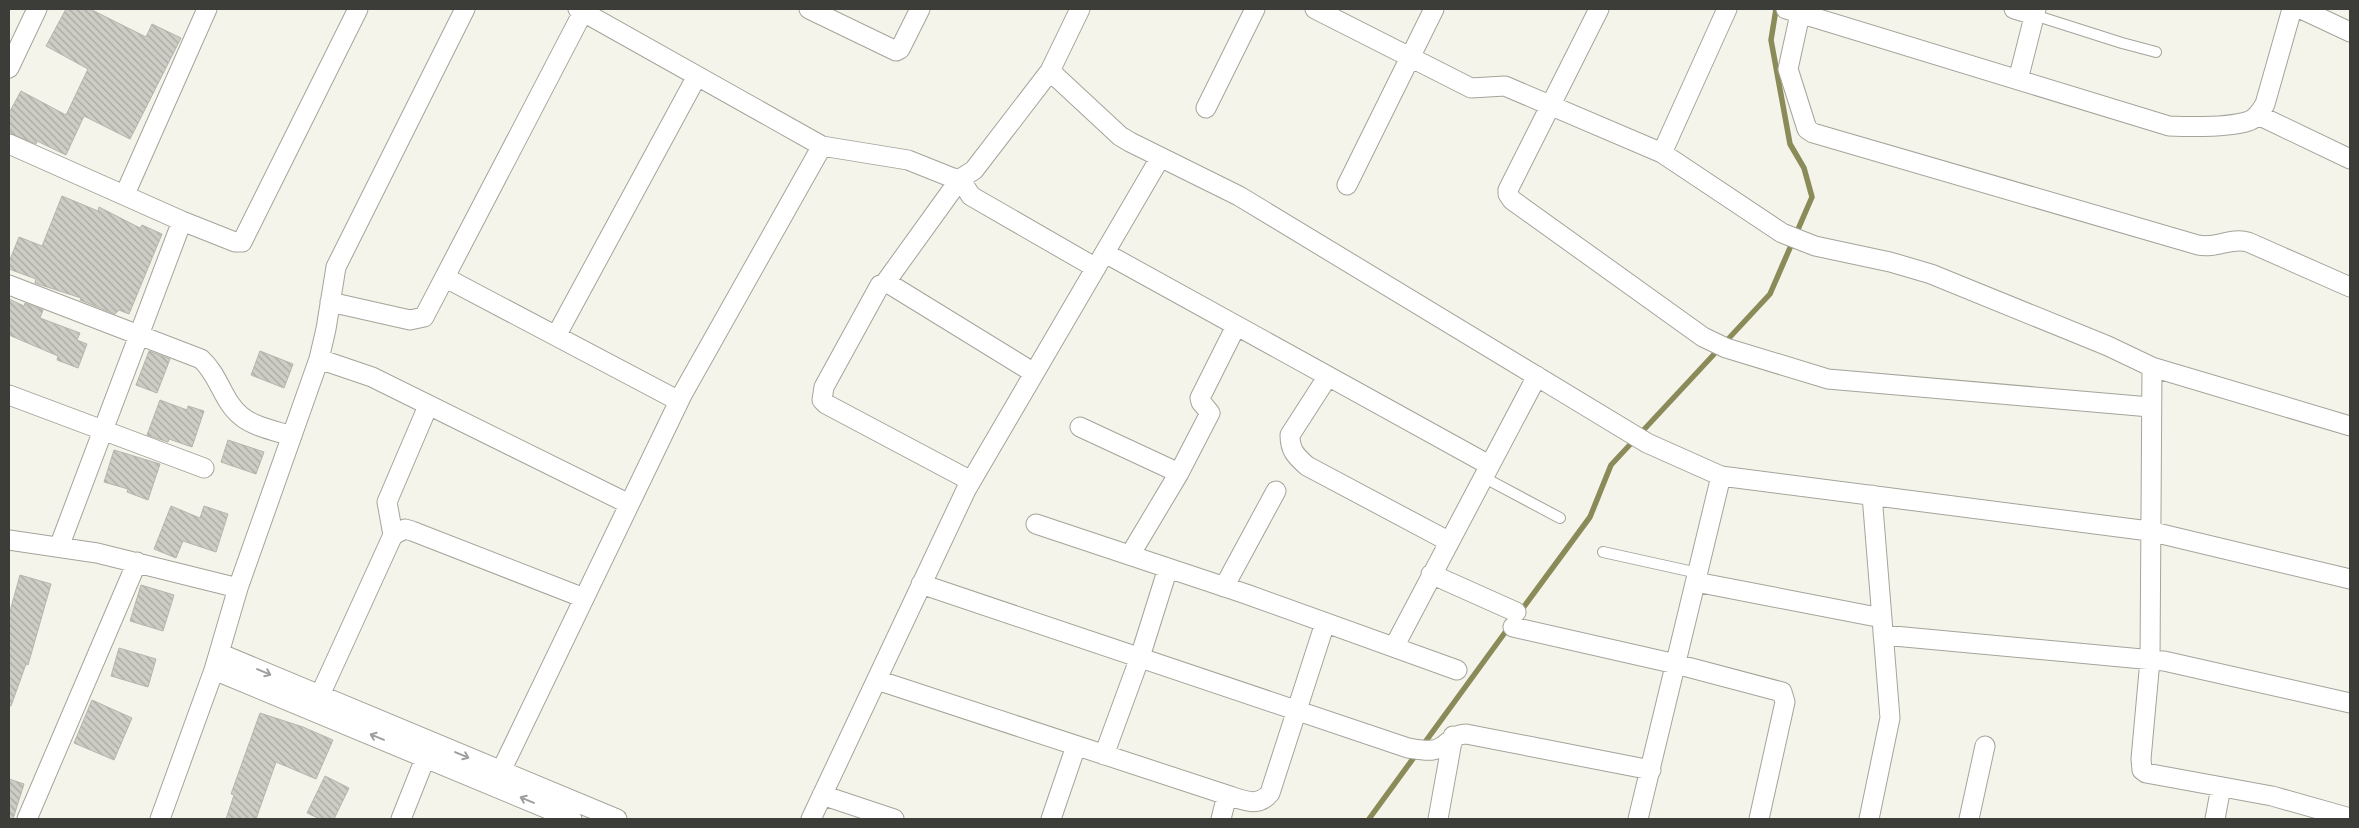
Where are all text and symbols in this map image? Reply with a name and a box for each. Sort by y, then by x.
one-way arrow [256,667,271,677]
one-way arrow [370,731,385,740]
one-way arrow [454,750,469,760]
one-way arrow [520,795,535,804]

